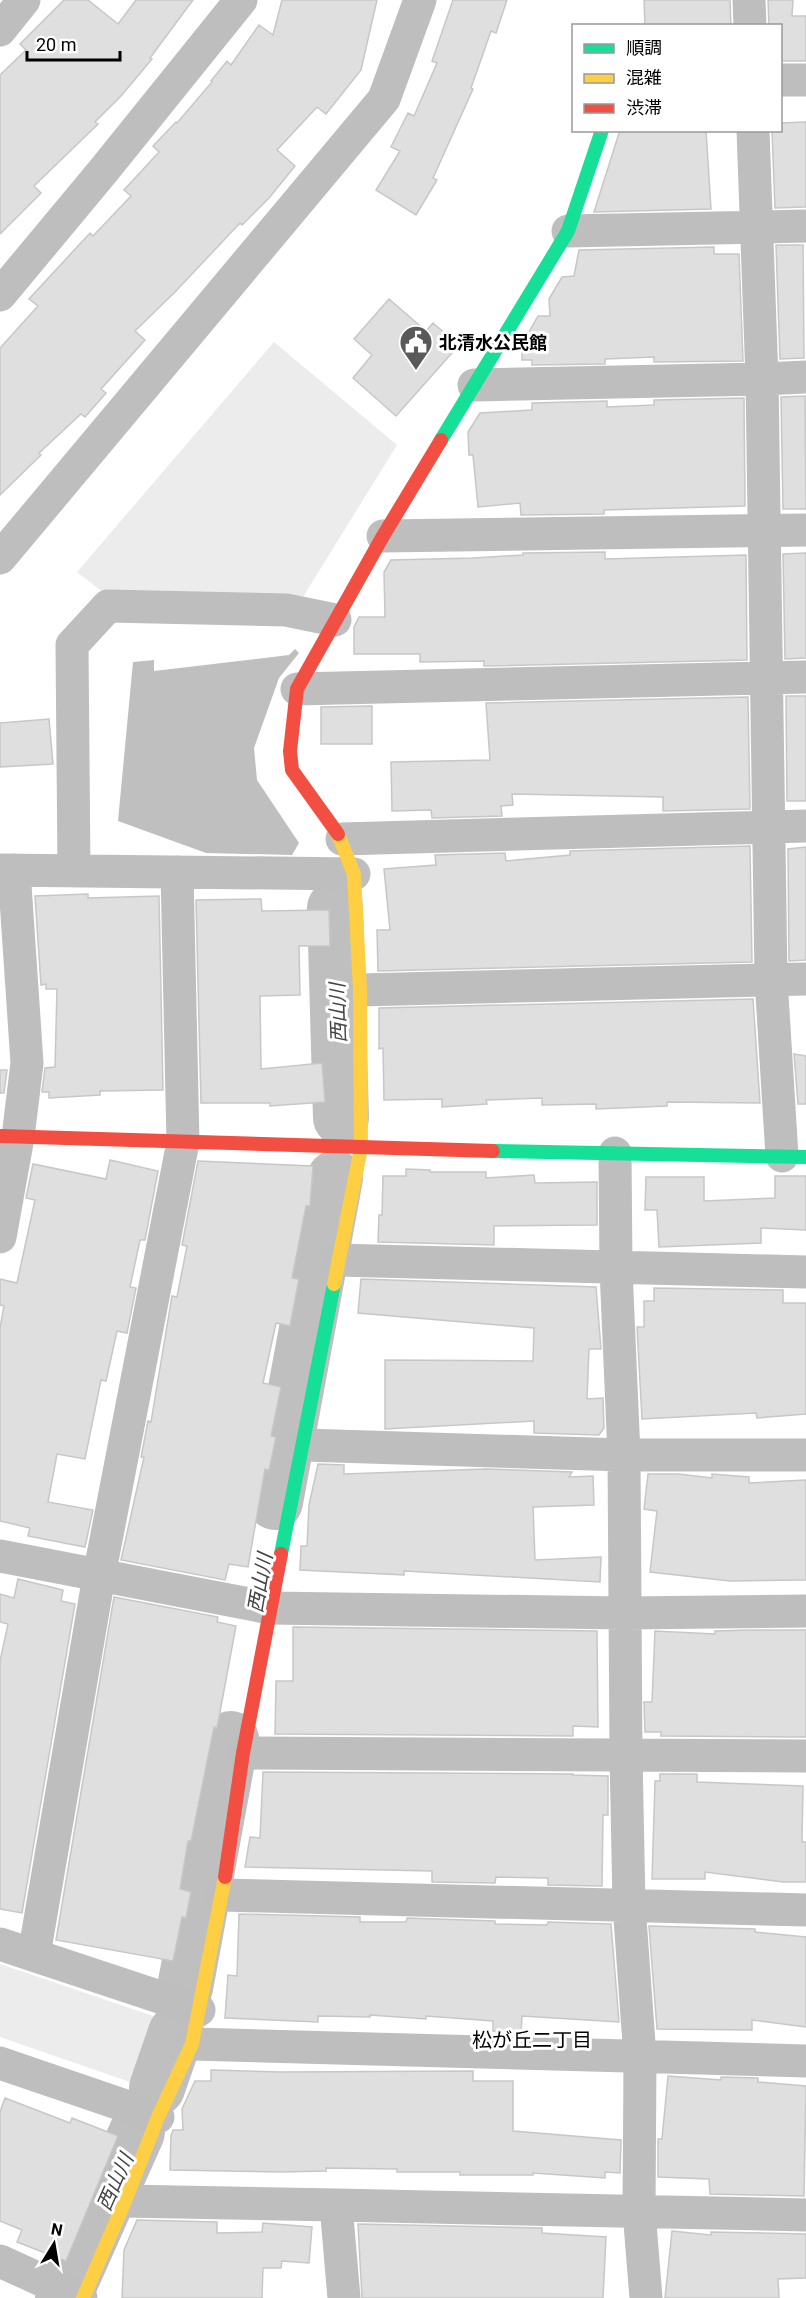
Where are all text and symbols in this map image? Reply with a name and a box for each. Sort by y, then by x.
scale bar [27,24,120,62]
legend [572,24,782,132]
text: 20 m [36,34,76,55]
text: 順調 [626,37,662,58]
text: 混雑 [626,67,662,88]
text: 渋滞 [626,97,662,118]
public building icon: 北清水公民館 [398,324,434,371]
place label: 北清水公民館 [439,332,547,353]
water label: 西山川 [325,981,351,1043]
water label: 西山川 [243,1549,277,1615]
district label: 松が丘二丁目 [472,2028,592,2052]
water label: 西山川 [92,2148,139,2214]
north arrow [24,2214,84,2274]
text: N [49,2219,64,2240]

